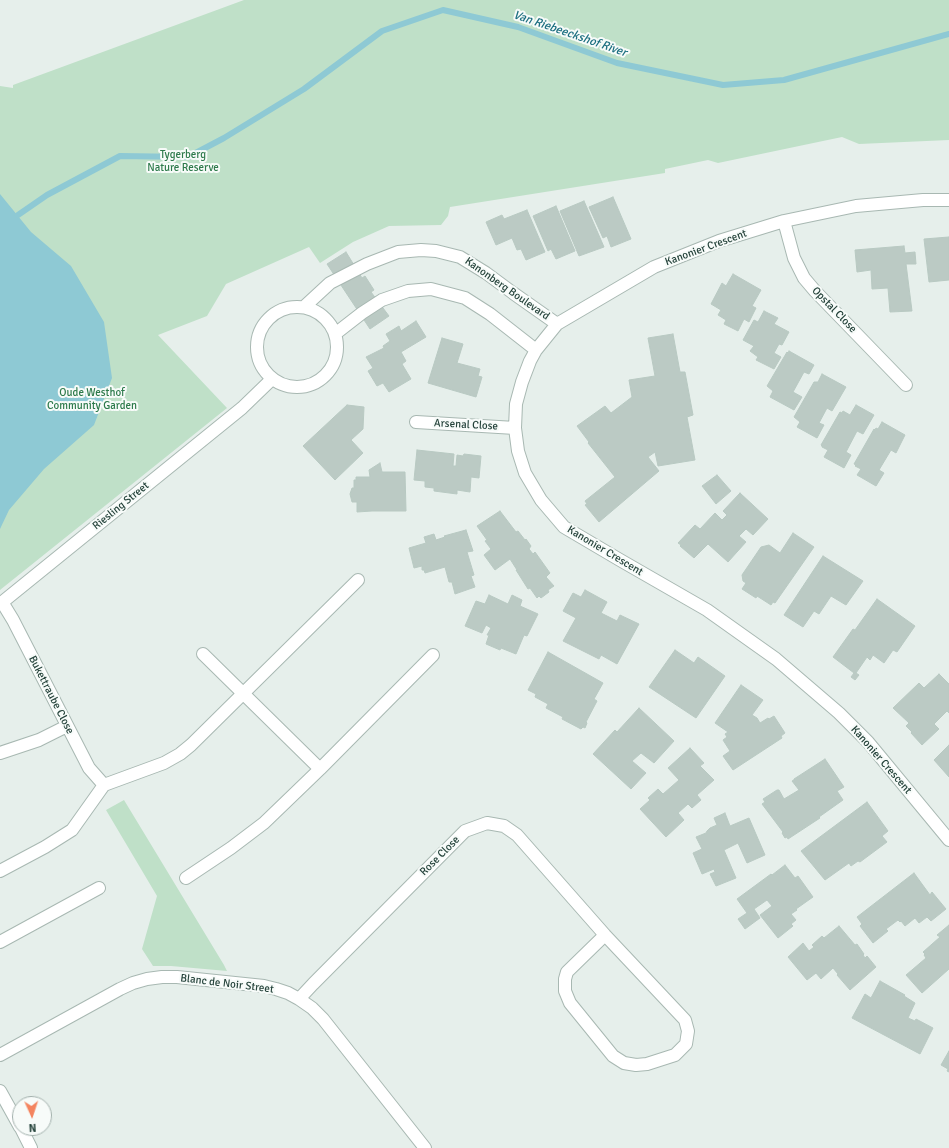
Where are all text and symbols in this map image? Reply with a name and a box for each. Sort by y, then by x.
water label: Van Riebeeckshof River [511,8,629,60]
park label: Tygerberg Nature Reserve [147,148,219,174]
street label: Kanonier Crescent [663,227,749,269]
street label: Kanonberg Boulevard [462,255,552,323]
street label: Opstal Close [809,284,859,336]
park label: Oude Westhof Community Garden [47,386,137,412]
street label: Arsenal Close [434,417,498,433]
street label: Riesling Street [90,479,152,533]
street label: Kanonier Crescent [565,523,645,579]
street label: Bukettraube Close [26,654,76,736]
street label: Kanonier Crescent [848,723,914,797]
street label: Rose Close [417,833,463,879]
street label: Blanc de Noir Street [179,972,275,996]
north arrow [12,1096,52,1136]
text: N [28,1121,37,1134]

